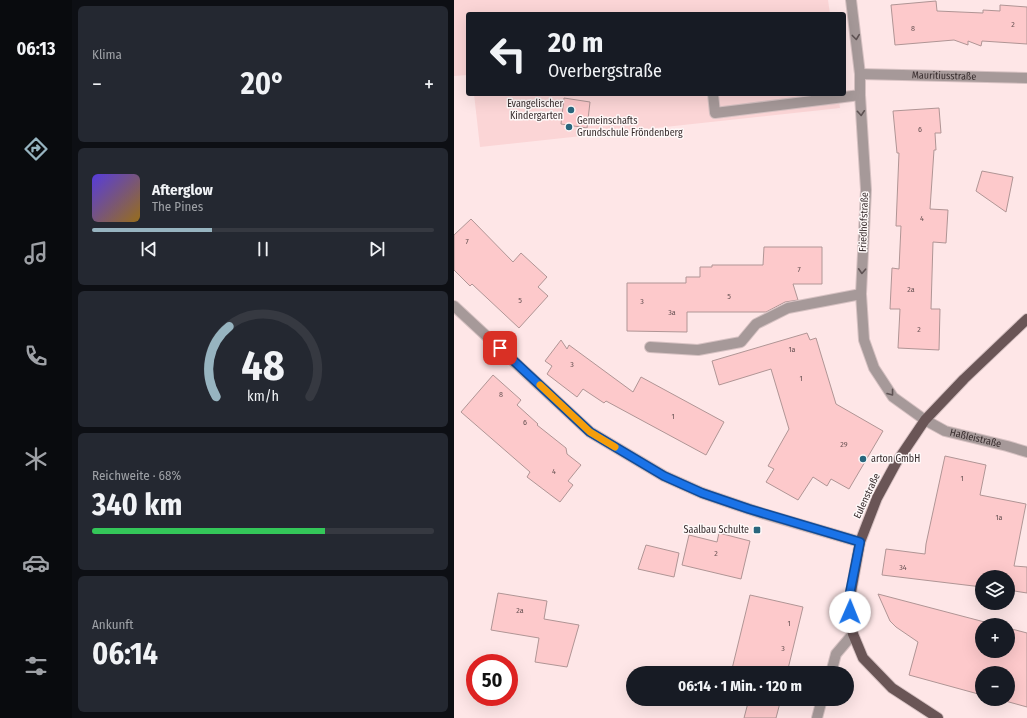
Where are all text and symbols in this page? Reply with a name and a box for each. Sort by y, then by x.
house number: 2 [1011,20,1015,29]
house number: 8 [911,24,915,33]
text: 20 m [548,26,603,59]
icon: left [482,28,534,80]
one-way arrow [851,34,860,40]
text: 06:13 [17,38,55,60]
text: Klima [92,47,122,62]
text: Overbergstraße [548,60,662,82]
text: 20° [241,66,285,102]
street label: Mauritiusstraße [912,69,976,83]
text: − [92,71,102,98]
text: + [424,71,434,98]
place label: Evangelischer Kindergarten [507,98,563,122]
marker: Evangelischer Kindergarten [566,105,576,115]
one-way arrow [857,110,866,116]
place label: Gemeinschafts Grundschule Fröndenberg [577,115,683,139]
marker: Gemeinschafts Grundschule Fröndenberg [564,122,574,132]
house number: 6 [918,125,922,134]
icon: directions [22,135,50,163]
text: Afterglow [152,181,213,199]
street label: Friedhofstraße [857,192,871,252]
text: The Pines [152,199,203,214]
house number: 4 [920,214,924,223]
house number: 7 [465,237,469,246]
icon: previous [138,238,160,260]
icon: pause [252,238,274,260]
icon: next [366,238,388,260]
icon: music [22,239,50,267]
house number: 7 [797,265,801,274]
one-way arrow [858,268,866,274]
house number: 2a [907,285,915,294]
house number: 5 [727,292,731,301]
house number: 5 [518,296,522,305]
house number: 3 [640,297,644,306]
house number: 3a [668,308,676,317]
house number: 2 [917,325,921,334]
pin [483,331,517,365]
icon: arrive [489,337,511,359]
text: 48 [241,341,285,391]
icon: phone [22,342,50,370]
house number: 1a [788,345,796,354]
house number: 3 [570,360,574,369]
house number: 1 [799,374,803,383]
text: km/h [247,388,279,405]
one-way arrow [887,389,894,396]
house number: 8 [499,390,503,399]
house number: 1 [671,412,675,421]
house number: 6 [523,418,527,427]
street label: Haßleistraße [949,426,1002,450]
house number: 29 [840,440,848,449]
icon: climate [22,445,50,473]
place label: arton GmbH [871,453,920,465]
marker: arton GmbH [858,454,868,464]
house number: 4 [552,467,556,476]
text: Reichweite · 68% [92,468,181,483]
street label: Eulenstraße [851,471,883,521]
house number: 1 [960,474,964,483]
text: 340 km [92,487,182,523]
house number: 1a [995,513,1003,522]
place label: Saalbau Schulte [684,524,749,536]
marker: Saalbau Schulte [752,525,762,535]
icon: car [22,549,50,577]
house number: 2 [714,549,718,558]
house number: 34 [899,563,907,572]
map controls [975,570,1015,706]
button: layers [975,570,1015,610]
position arrow [829,591,871,633]
house number: 2a [516,606,524,615]
text: Ankunft [92,617,134,632]
button: + [975,618,1015,658]
house number: 1 [787,619,791,628]
text: 06:14 [92,636,158,672]
house number: 3 [781,644,785,653]
icon: filters [22,652,50,680]
speed limit sign: 50 [466,654,518,706]
button: − [975,666,1015,706]
text: 06:14 · 1 Min. · 120 m [678,677,802,695]

